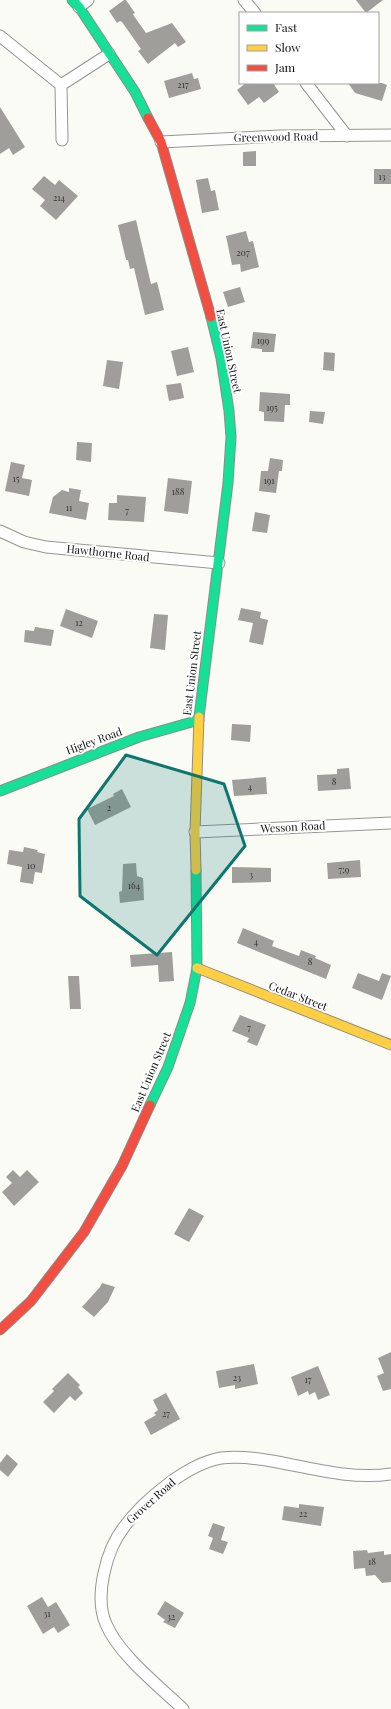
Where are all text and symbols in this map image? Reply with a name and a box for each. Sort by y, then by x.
legend [239,12,379,84]
text: Fast [275,19,298,35]
text: Slow [275,39,301,55]
text: Jam [274,59,296,75]
house number: 217 [177,78,189,90]
street label: Greenwood Road [234,128,319,145]
house number: 13 [378,170,386,182]
house number: 214 [53,191,66,203]
house number: 207 [236,246,250,258]
street label: East Union Street [213,307,246,394]
house number: 199 [257,334,270,346]
house number: 195 [266,401,278,413]
house number: 15 [13,472,20,484]
house number: 191 [263,474,275,486]
house number: 188 [172,485,185,497]
house number: 11 [66,501,73,513]
house number: 7 [125,504,129,516]
street label: Hawthorne Road [66,541,151,564]
house number: 12 [75,616,83,628]
street label: East Union Street [179,629,204,716]
street label: Higley Road [64,723,125,758]
house number: 8 [332,775,337,787]
house number: 4 [248,780,253,792]
house number: 2 [107,801,111,813]
street label: Wesson Road [259,817,326,836]
house number: 10 [27,859,35,871]
house number: 7;9 [339,863,350,875]
house number: 3 [249,868,253,880]
house number: 164 [128,879,141,891]
house number: 4 [254,935,259,947]
house number: 8 [308,955,313,967]
street label: Cedar Street [267,977,330,1014]
house number: 7 [247,1021,251,1033]
street label: East Union Street [127,1029,174,1114]
house number: 23 [233,1371,241,1383]
house number: 17 [305,1373,312,1385]
house number: 27 [162,1407,170,1419]
street label: Grover Road [123,1474,179,1527]
house number: 22 [299,1507,307,1519]
house number: 18 [368,1555,376,1567]
house number: 31 [43,1607,51,1619]
house number: 32 [167,1610,175,1622]

